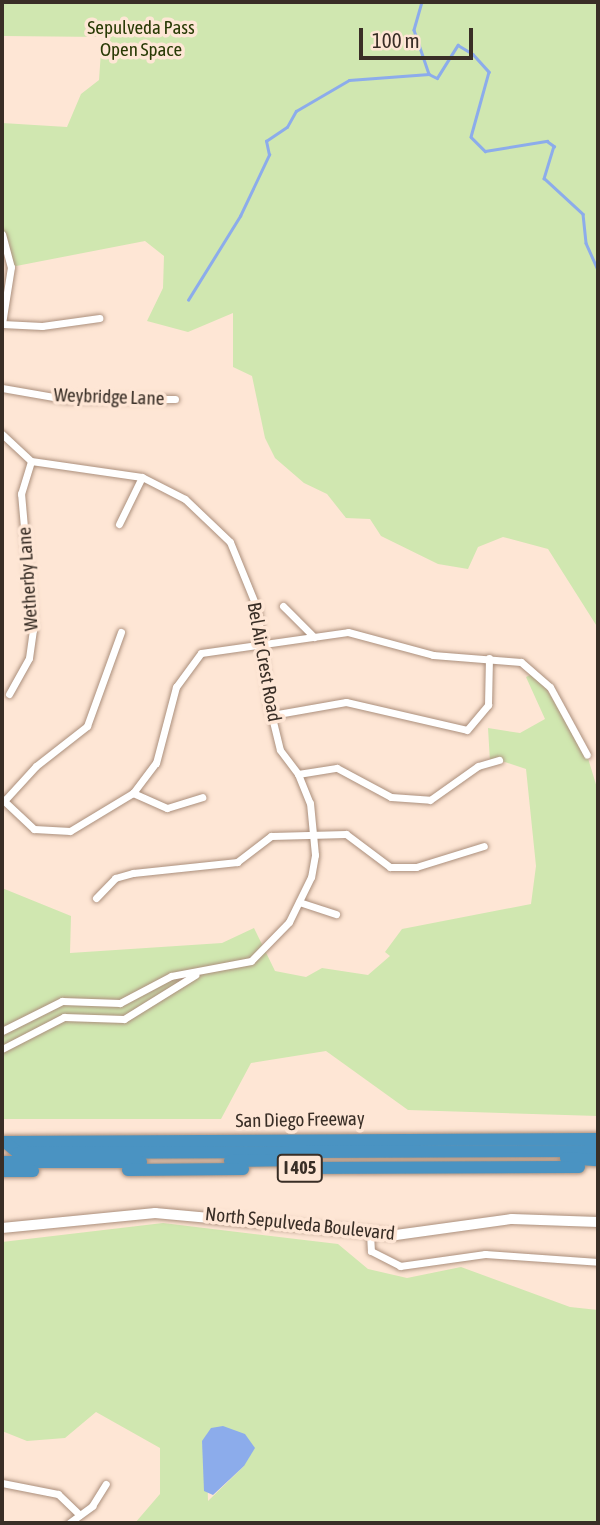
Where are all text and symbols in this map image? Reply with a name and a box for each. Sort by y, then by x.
scale bar [362,14,476,58]
park label: Sepulveda Pass Open Space [87,17,195,61]
text: 100 m [372,28,420,52]
street label: Weybridge Lane [53,384,165,410]
street label: Wetherby Lane [13,526,43,632]
street label: Bel Air Crest Road [242,600,286,724]
street label: San Diego Freeway [235,1107,365,1133]
road number: I 405 [276,1154,324,1182]
street label: North Sepulveda Boulevard [204,1203,396,1245]

